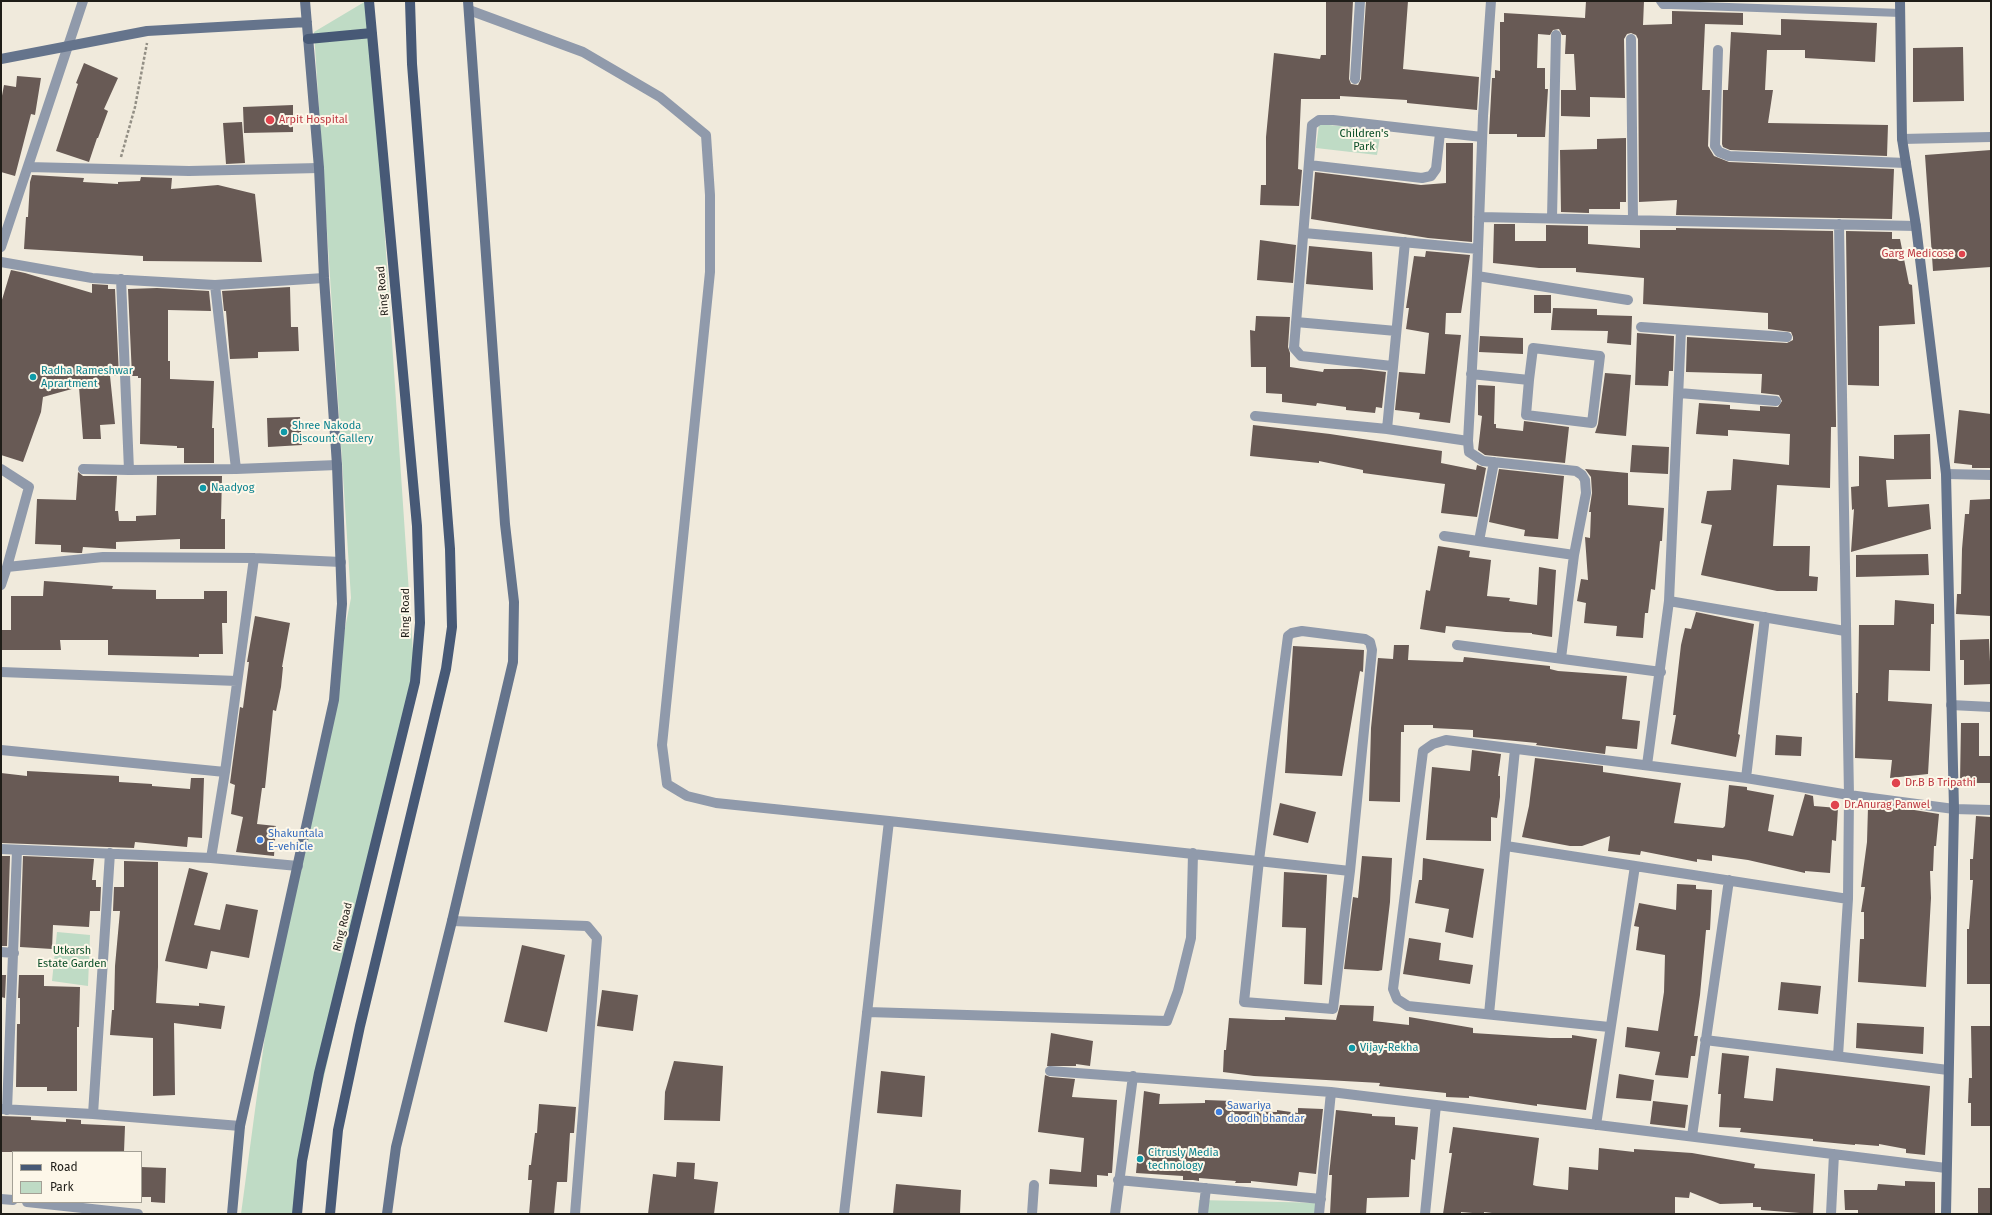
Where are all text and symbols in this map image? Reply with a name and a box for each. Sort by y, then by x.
place label: Arpit Hospital [279,113,348,127]
marker: Arpit Hospital [264,114,276,126]
park label: Children's Park [1339,127,1389,153]
place label: Garg Medicose [1882,247,1954,261]
marker: Garg Medicose [1957,249,1967,259]
street label: Ring Road [374,265,392,317]
place label: Radha Rameshwar Aprartment [41,364,133,390]
marker: Radha Rameshwar Aprartment [28,372,38,382]
place label: Shree Nakoda Discount Gallery [292,419,373,445]
marker: Shree Nakoda Discount Gallery [279,427,289,437]
place label: Naadyog [211,481,255,495]
marker: Naadyog [198,483,208,493]
street label: Ring Road [399,588,413,638]
place label: Dr.B B Tripathi [1905,776,1976,790]
marker: Dr.B B Tripathi [1890,777,1902,789]
place label: Dr.Anurag Panwel [1844,798,1930,812]
marker: Dr.Anurag Panwel [1829,799,1841,811]
place label: Shakuntala E-vehicle [268,827,324,853]
marker: Shakuntala E-vehicle [255,835,265,845]
street label: Ring Road [331,901,355,953]
park label: Utkarsh Estate Garden [37,944,107,970]
place label: Vijay-Rekha [1360,1041,1418,1055]
marker: Vijay-Rekha [1347,1043,1357,1053]
place label: Sawariya doodh bhandar [1227,1099,1305,1125]
marker: Sawariya doodh bhandar [1214,1107,1224,1117]
place label: Citrusly Media technology [1148,1146,1219,1172]
legend [12,1151,142,1203]
marker: Citrusly Media technology [1135,1154,1145,1164]
text: Road [50,1160,78,1174]
text: Park [50,1180,74,1194]

